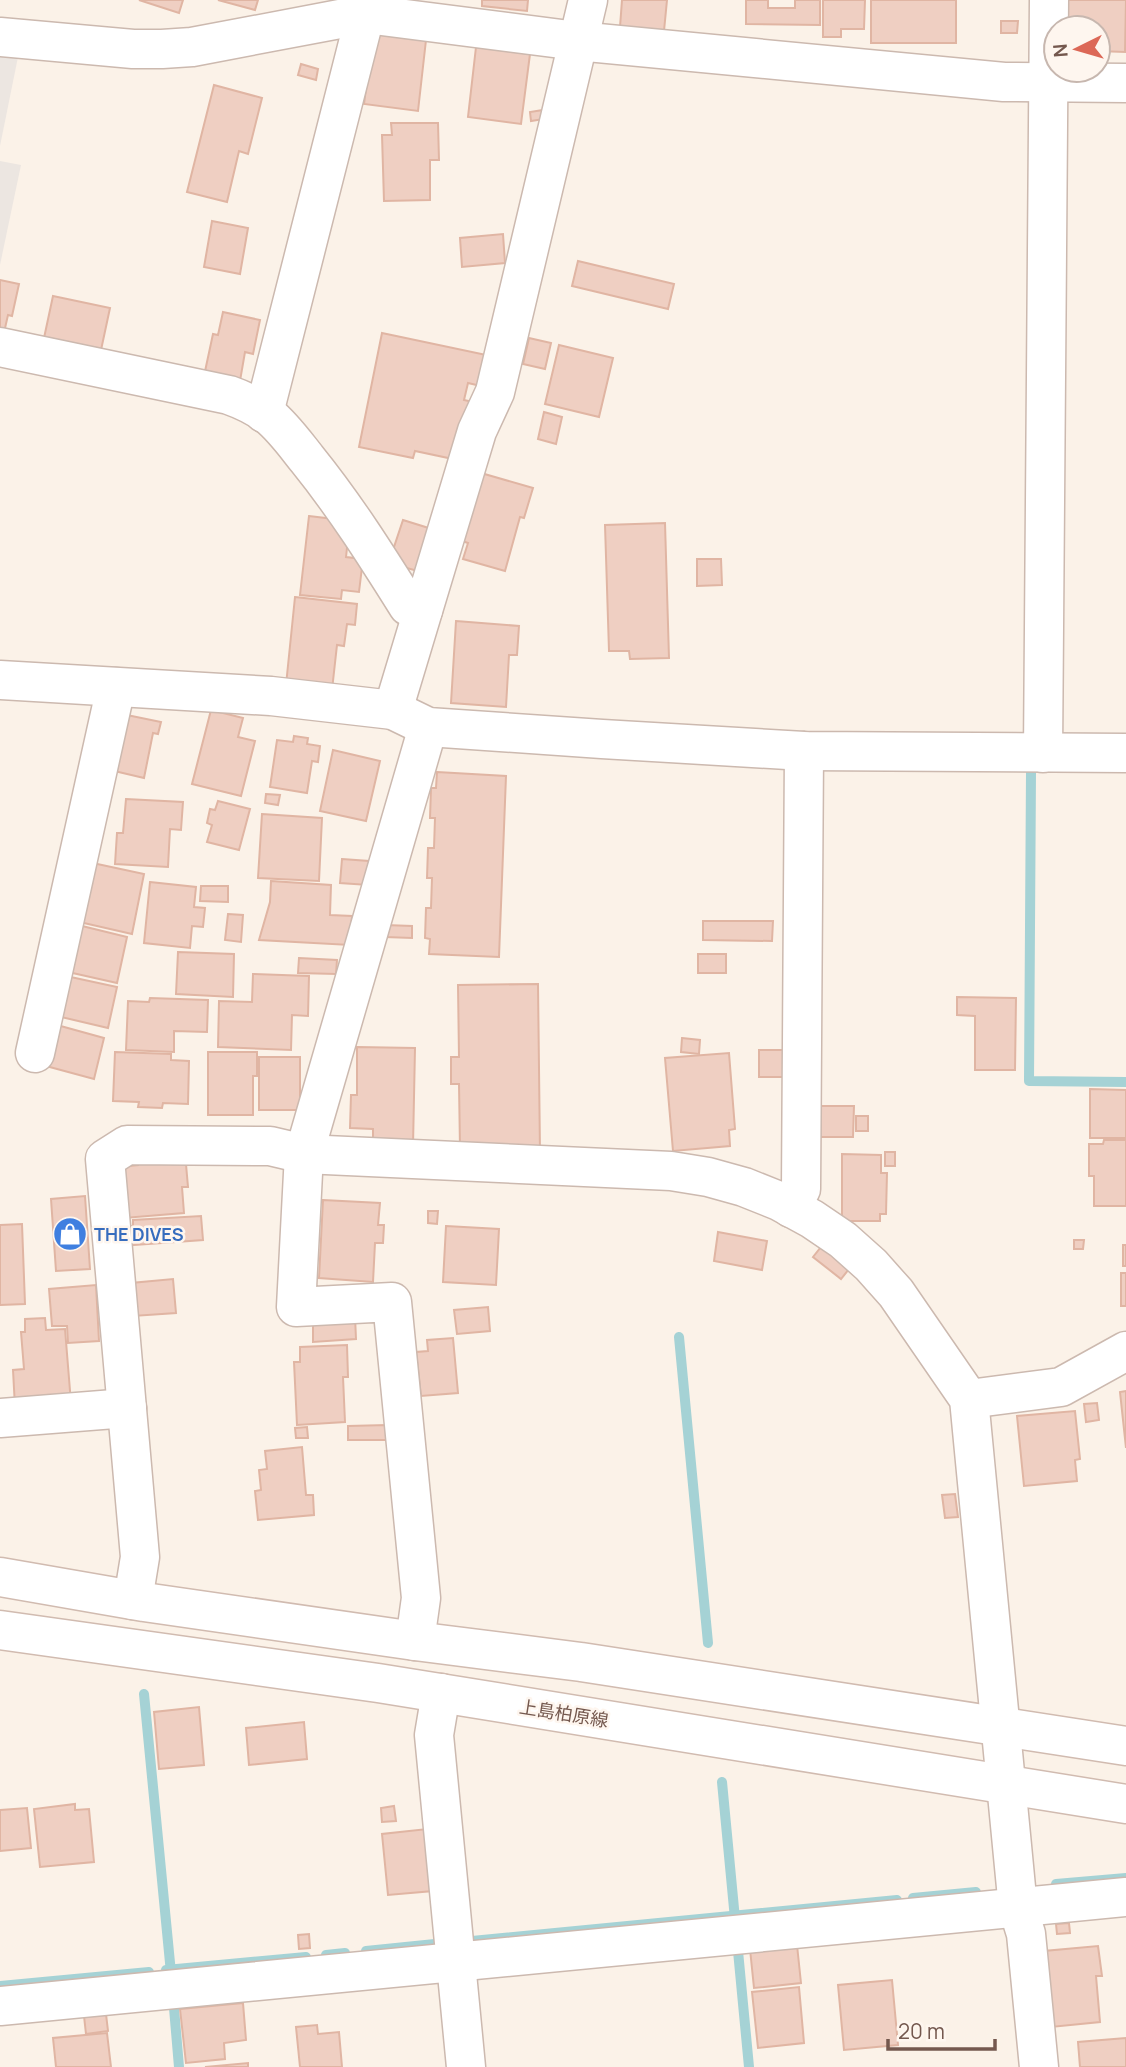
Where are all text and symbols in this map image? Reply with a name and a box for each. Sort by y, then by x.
north arrow [1042,14,1112,84]
text: N [1047,43,1074,58]
shop icon: THE DIVES [51,1215,89,1253]
place label: THE DIVES [94,1222,184,1246]
street label: 上島柏原線 [518,1694,610,1732]
scale bar [888,2008,995,2052]
text: 20 m [898,2017,945,2045]

